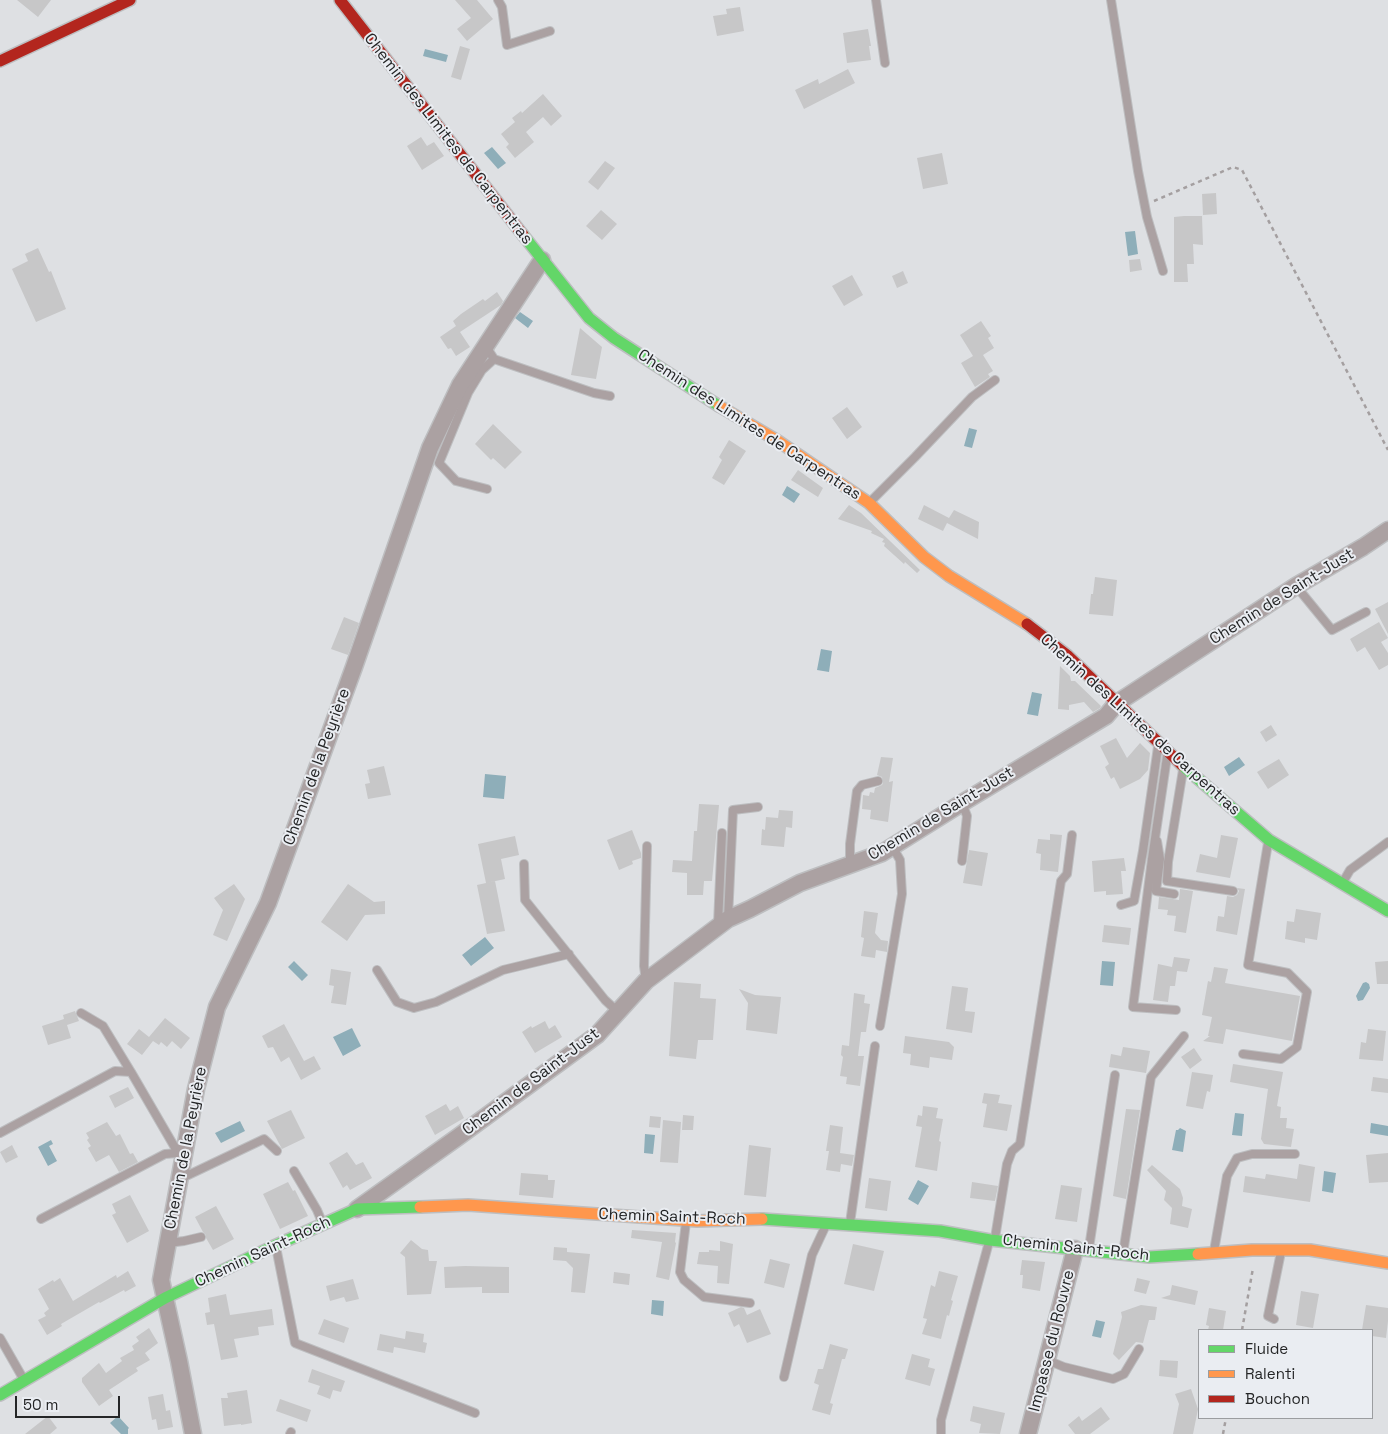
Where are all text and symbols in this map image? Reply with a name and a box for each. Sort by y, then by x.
street label: Chemin des Limites de Carpentras [360,30,536,248]
street label: Chemin des Limites de Carpentras [634,346,864,504]
street label: Chemin de Saint-Just [1206,545,1358,649]
street label: Chemin des Limites de Carpentras [1036,630,1244,820]
street label: Chemin de la Peyrière [280,686,354,848]
street label: Chemin de Saint-Just [865,763,1017,865]
street label: Chemin de Saint-Just [459,1024,603,1140]
street label: Chemin de la Peyrière [161,1065,211,1231]
street label: Chemin Saint-Roch [598,1205,746,1229]
street label: Chemin Saint-Roch [192,1212,334,1292]
street label: Chemin Saint-Roch [1002,1231,1150,1265]
street label: Impasse du Rouvre [1025,1268,1079,1414]
legend [1198,1329,1373,1419]
text: Fluide [1245,1339,1288,1358]
text: Ralenti [1245,1364,1295,1383]
scale bar [18,1386,122,1418]
text: Bouchon [1245,1389,1310,1408]
text: 50 m [23,1395,58,1414]

